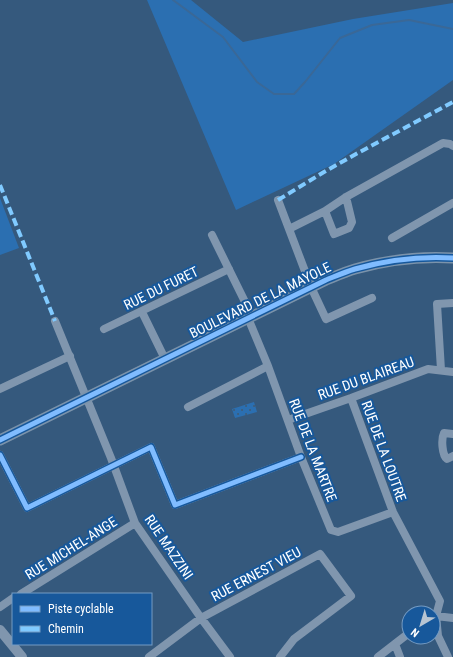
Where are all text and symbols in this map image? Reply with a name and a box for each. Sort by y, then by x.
street label: BOULEVARD DE LA MAYOLE [187,259,333,341]
street label: RUE DU FURET [121,263,201,313]
street label: RUE DU BLAIREAU [316,353,416,403]
street label: RUE DE LA MARTRE [286,396,340,504]
street label: RUE DE LA LOUTRE [358,399,410,504]
street label: RUE MAZZINI [142,512,196,582]
street label: RUE MICHEL-ANGE [22,513,120,583]
street label: RUE ERNEST VIEU [208,544,304,604]
legend [12,593,152,645]
text: Piste cyclable [48,602,114,616]
north arrow [401,605,441,645]
text: Chemin [48,622,84,636]
text: N [408,625,422,640]

